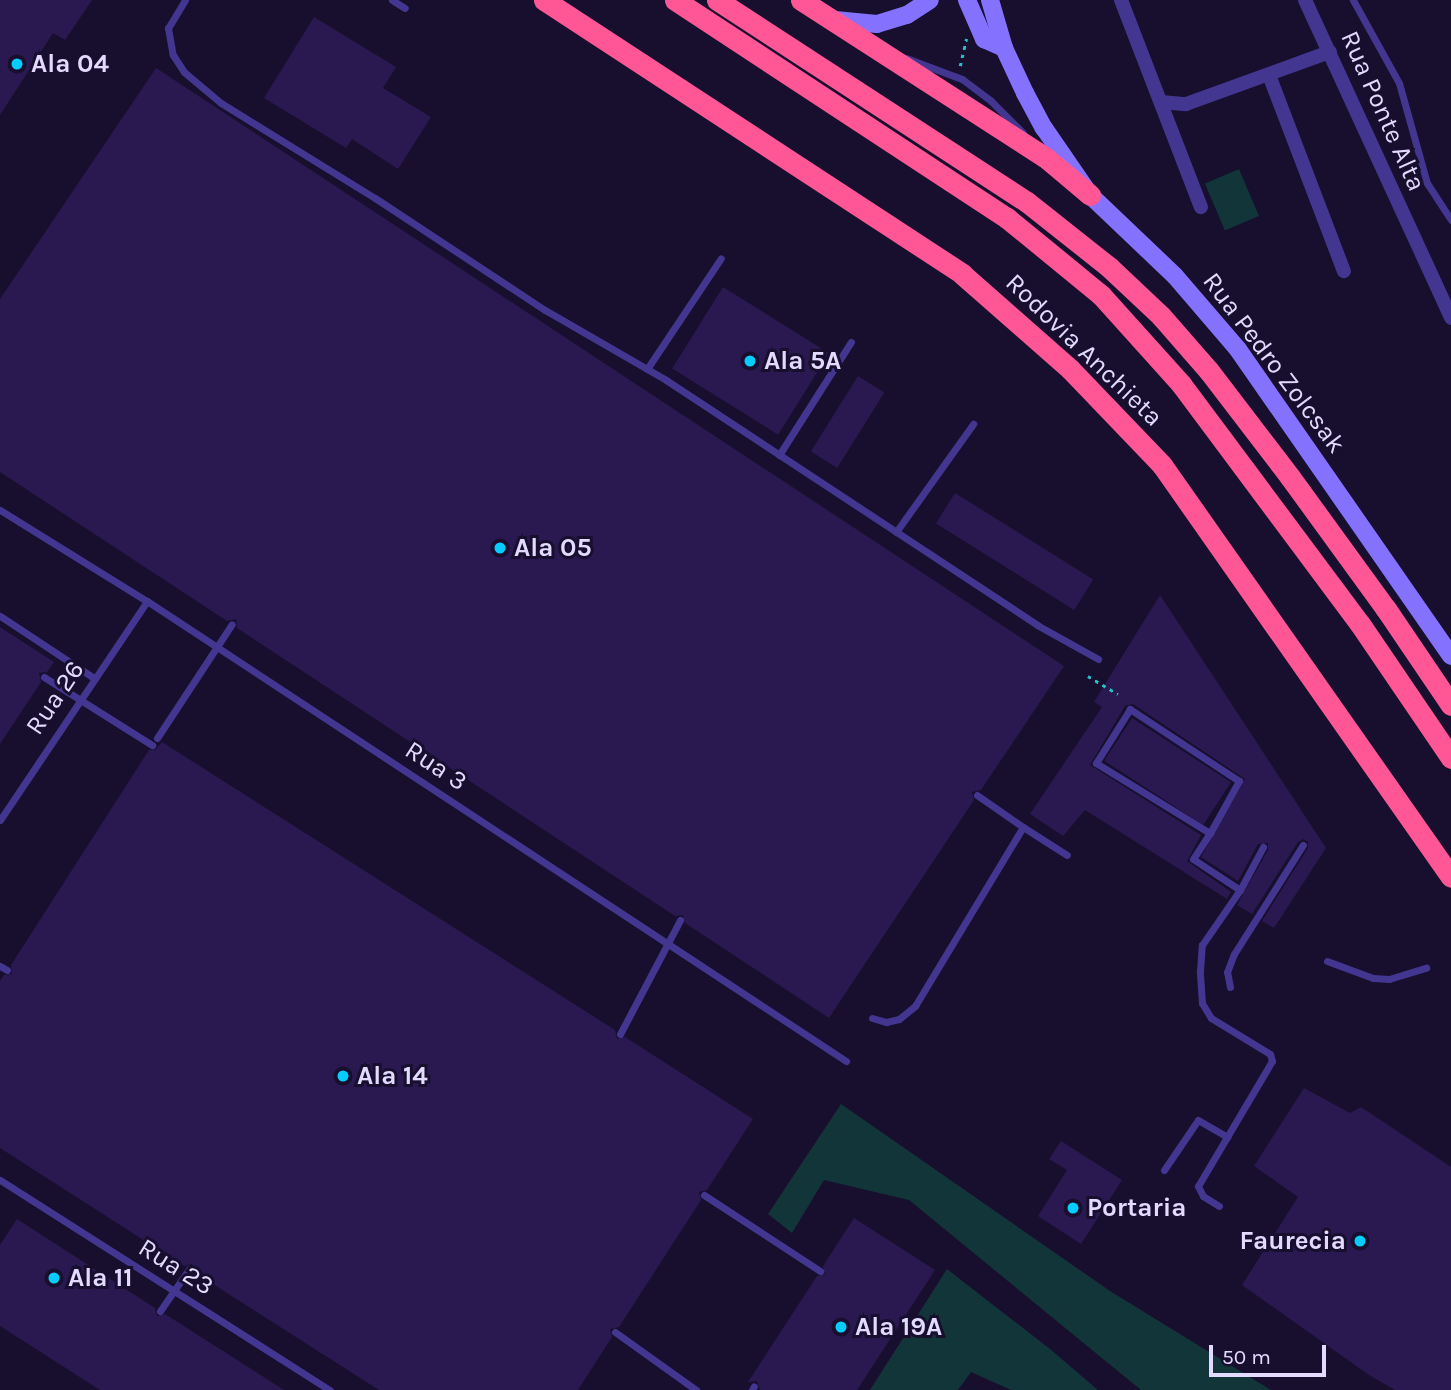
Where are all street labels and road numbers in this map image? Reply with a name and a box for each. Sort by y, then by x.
street label: Rua Ponte Alta [1334,26,1432,196]
street label: Rodovia Anchieta [999,267,1169,433]
street label: Rua Pedro Zolcsak [1196,267,1352,459]
street label: Rua 26 [19,655,91,741]
street label: Rua 3 [399,735,473,797]
street label: Rua 23 [133,1232,219,1302]

